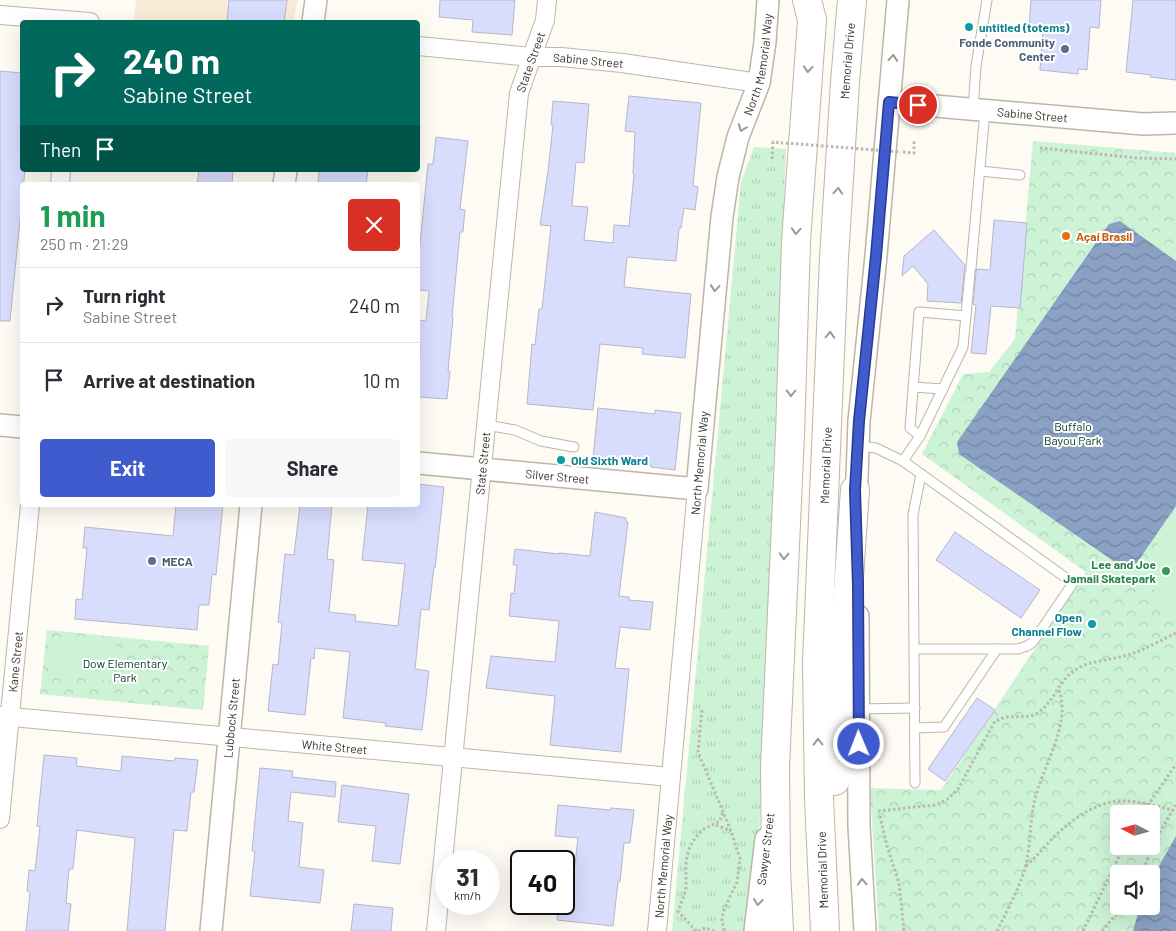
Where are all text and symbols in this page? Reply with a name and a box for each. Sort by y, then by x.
street label: North Memorial Way [740,12,774,117]
place label: untitled (totems) [979,20,1070,34]
marker: untitled (totems) [963,21,975,33]
street label: Memorial Drive [837,22,857,100]
street label: State Street [513,30,547,94]
place label: Fonde Community Center [959,35,1055,63]
text: 240 m [123,39,220,81]
icon: right [40,40,105,105]
marker: Fonde Community Center [1059,43,1071,55]
street label: Sabine Street [553,50,624,70]
one-way arrow [887,54,898,62]
one-way arrow [803,65,814,73]
text: Sabine Street [123,81,253,107]
pin [897,84,939,126]
icon: arrive [904,91,932,119]
street label: Sabine Street [997,104,1068,124]
one-way arrow [738,124,748,132]
icon: arrive [91,135,119,163]
text: Then [40,138,81,161]
one-way arrow [832,187,843,195]
text: 1 min [40,197,106,233]
button: close [348,199,400,251]
one-way arrow [791,227,802,235]
place label: Açaí Brasil [1076,229,1132,243]
marker: Açaí Brasil [1060,230,1072,242]
text: 250 m · 21:29 [40,234,128,253]
text: Turn right [83,284,165,307]
one-way arrow [710,285,721,293]
icon: right [40,291,68,319]
text: 240 m [349,294,400,317]
text: Sabine Street [83,307,177,326]
one-way arrow [825,331,836,339]
icon: arrive [40,366,68,394]
text: Arrive at destination [83,369,255,392]
text: 10 m [363,369,400,392]
one-way arrow [786,390,796,398]
street label: North Memorial Way [687,410,711,515]
park label: Buffalo Bayou Park [1044,419,1102,447]
street label: Memorial Drive [817,427,834,504]
street label: State Street [472,431,492,495]
button: Exit [40,439,215,497]
button: Share [225,439,400,497]
place label: Old Sixth Ward [571,453,648,467]
marker: Old Sixth Ward [555,454,567,466]
street label: Silver Street [525,466,590,486]
one-way arrow [778,552,789,560]
place label: MECA [162,554,193,568]
marker: MECA [146,555,158,567]
place label: Lee and Joe Jamail Skatepark [1063,557,1157,585]
marker: Lee and Joe Jamail Skatepark [1160,565,1172,577]
place label: Open Channel Flow [1011,610,1083,638]
marker: Open Channel Flow [1086,618,1098,630]
street label: Kane Street [5,630,25,693]
park label: Dow Elementary Park [83,656,168,684]
street label: Lubbock Street [220,677,242,759]
position arrow [832,717,884,769]
street label: White Street [301,736,368,756]
one-way arrow [813,738,824,746]
north arrow [1110,805,1160,855]
map controls [1110,805,1160,915]
street label: Sawyer Street [754,812,776,886]
street label: North Memorial Way [651,813,675,919]
street label: Memorial Drive [814,831,830,909]
speed limit sign: 40 [510,850,575,915]
text: 31 [456,861,479,891]
button: sound [1110,865,1160,915]
one-way arrow [857,878,868,886]
text: km/h [454,888,481,902]
one-way arrow [753,898,764,906]

